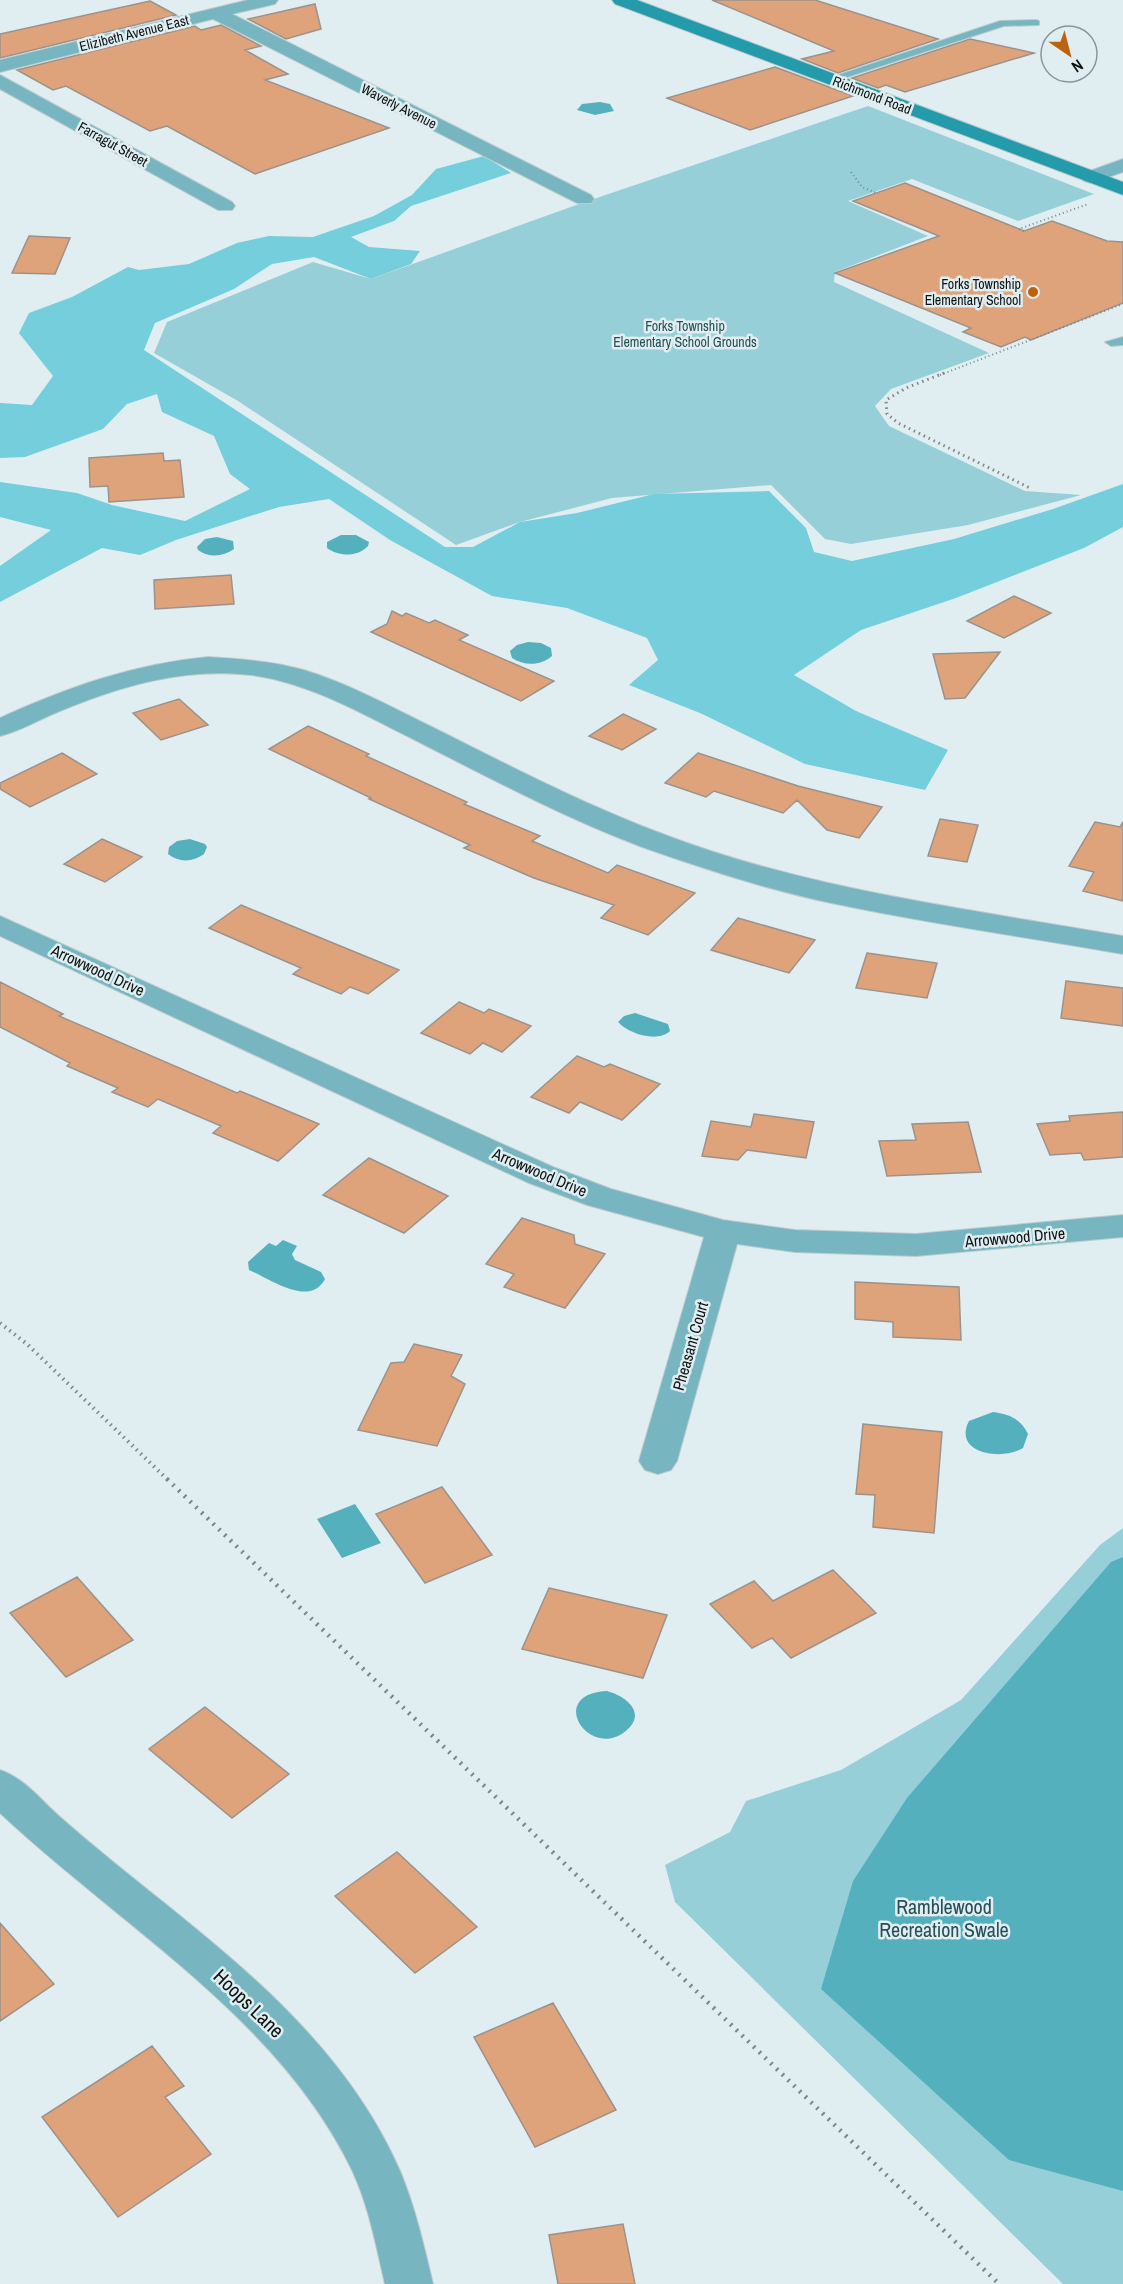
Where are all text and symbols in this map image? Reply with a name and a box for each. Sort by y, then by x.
street label: Elizibeth Avenue East [77,11,191,55]
north arrow [1039,24,1099,84]
text: N [1067,55,1088,78]
street label: Richmond Road [830,72,914,118]
street label: Waverly Avenue [358,79,440,133]
street label: Farragut Street [75,118,151,170]
place label: Forks Township Elementary School [925,275,1021,309]
marker: Forks Township Elementary School [1026,285,1040,299]
park label: Forks Township Elementary School Grounds [613,317,757,351]
street label: Arrowwood Drive [47,938,148,1001]
street label: Arrowwood Drive [488,1142,591,1202]
street label: Arrowwood Drive [963,1222,1066,1252]
street label: Pheasant Court [667,1299,713,1393]
park label: Ramblewood Recreation Swale [879,1893,1009,1943]
street label: Hoops Lane [208,1963,290,2043]

